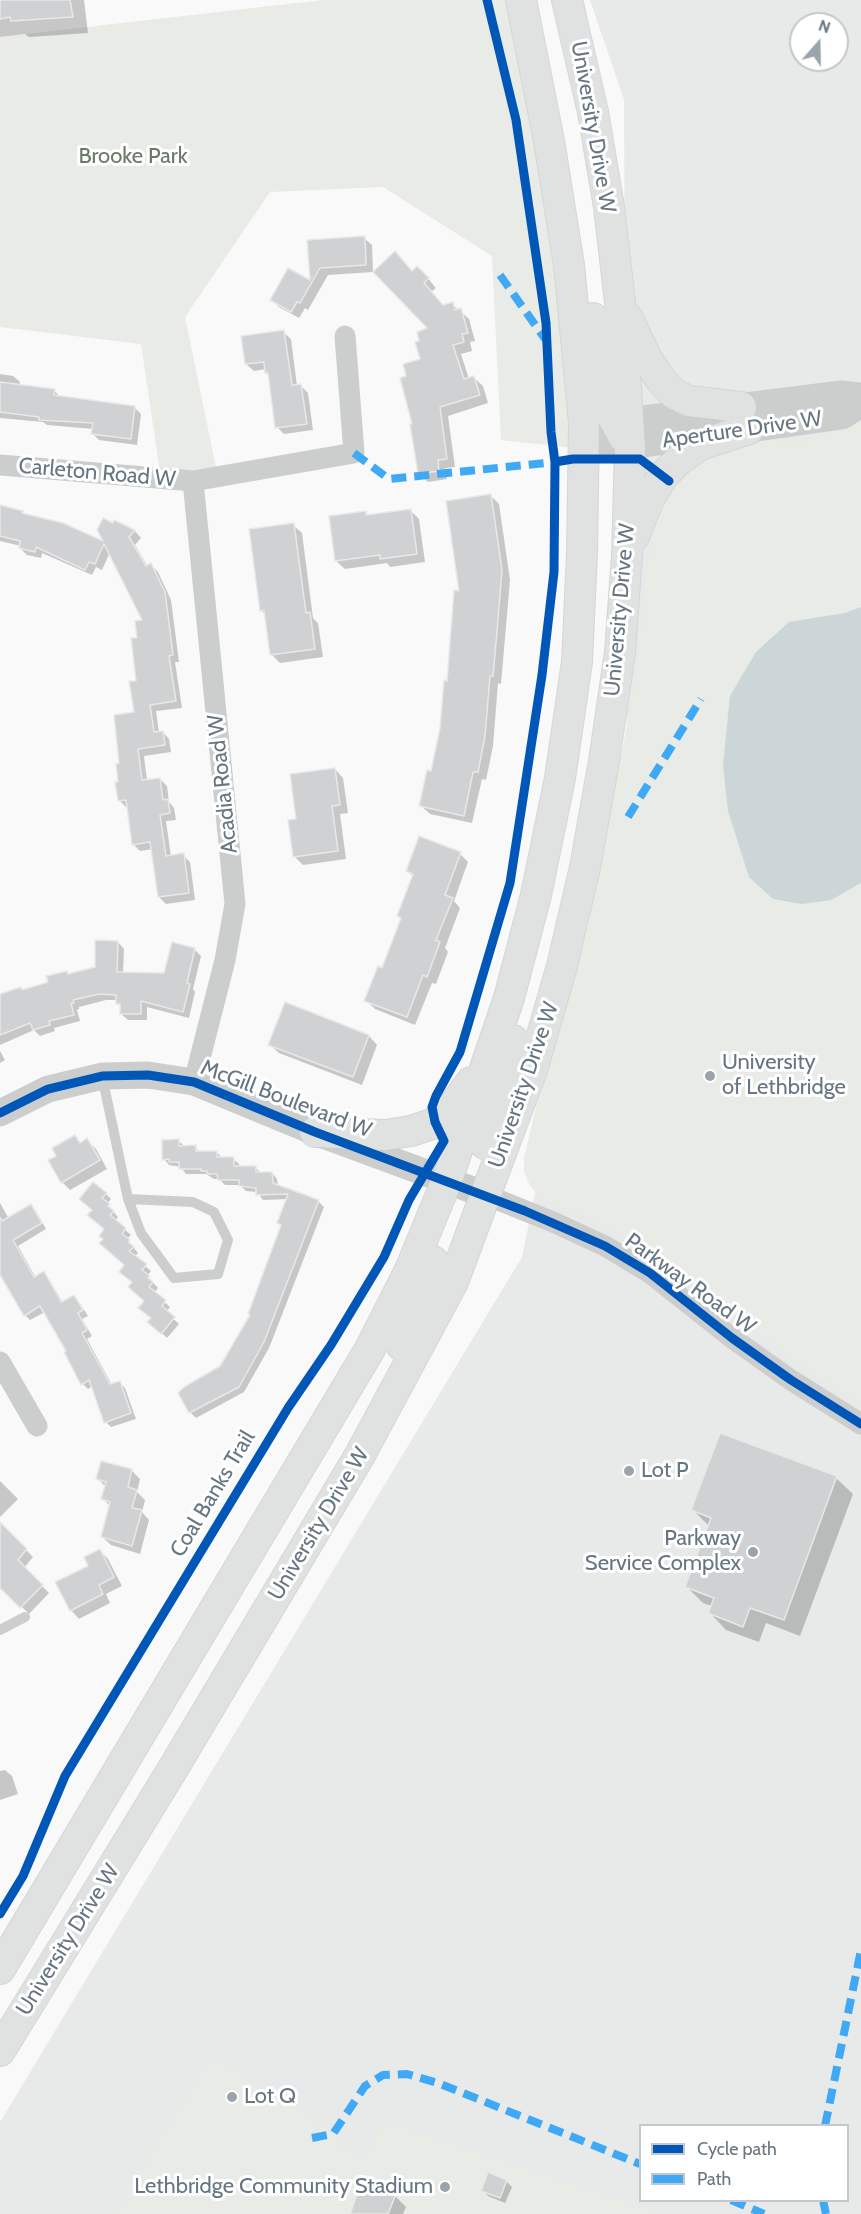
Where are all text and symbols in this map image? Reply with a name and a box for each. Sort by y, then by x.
north arrow [789,12,849,72]
text: N [816,16,833,37]
street label: University Drive W [565,39,621,215]
park label: Brooke Park [78,144,188,170]
street label: Aperture Drive W [660,406,824,454]
street label: Carleton Road W [17,453,177,493]
street label: University Drive W [599,522,641,698]
street label: Acadia Road W [203,713,243,855]
street label: University Drive W [483,999,565,1171]
place label: University of Lethbridge [722,1050,846,1102]
street label: McGill Boulevard W [197,1054,375,1144]
marker: University of Lethbridge [703,1069,717,1083]
street label: Parkway Road W [619,1228,761,1340]
street label: Coal Banks Trail [165,1426,261,1562]
street label: University Drive W [263,1443,375,1605]
place label: Lot P [641,1458,689,1484]
marker: Lot P [622,1464,636,1478]
place label: Parkway Service Complex [585,1526,741,1578]
marker: Parkway Service Complex [746,1545,760,1559]
street label: University Drive W [11,1859,125,2021]
place label: Lot Q [244,2084,296,2110]
marker: Lot Q [225,2090,239,2104]
legend [639,2124,849,2202]
text: Cycle path [697,2138,777,2160]
text: Path [697,2168,731,2190]
place label: Lethbridge Community Stadium [134,2174,433,2200]
marker: Lethbridge Community Stadium [438,2180,452,2194]

